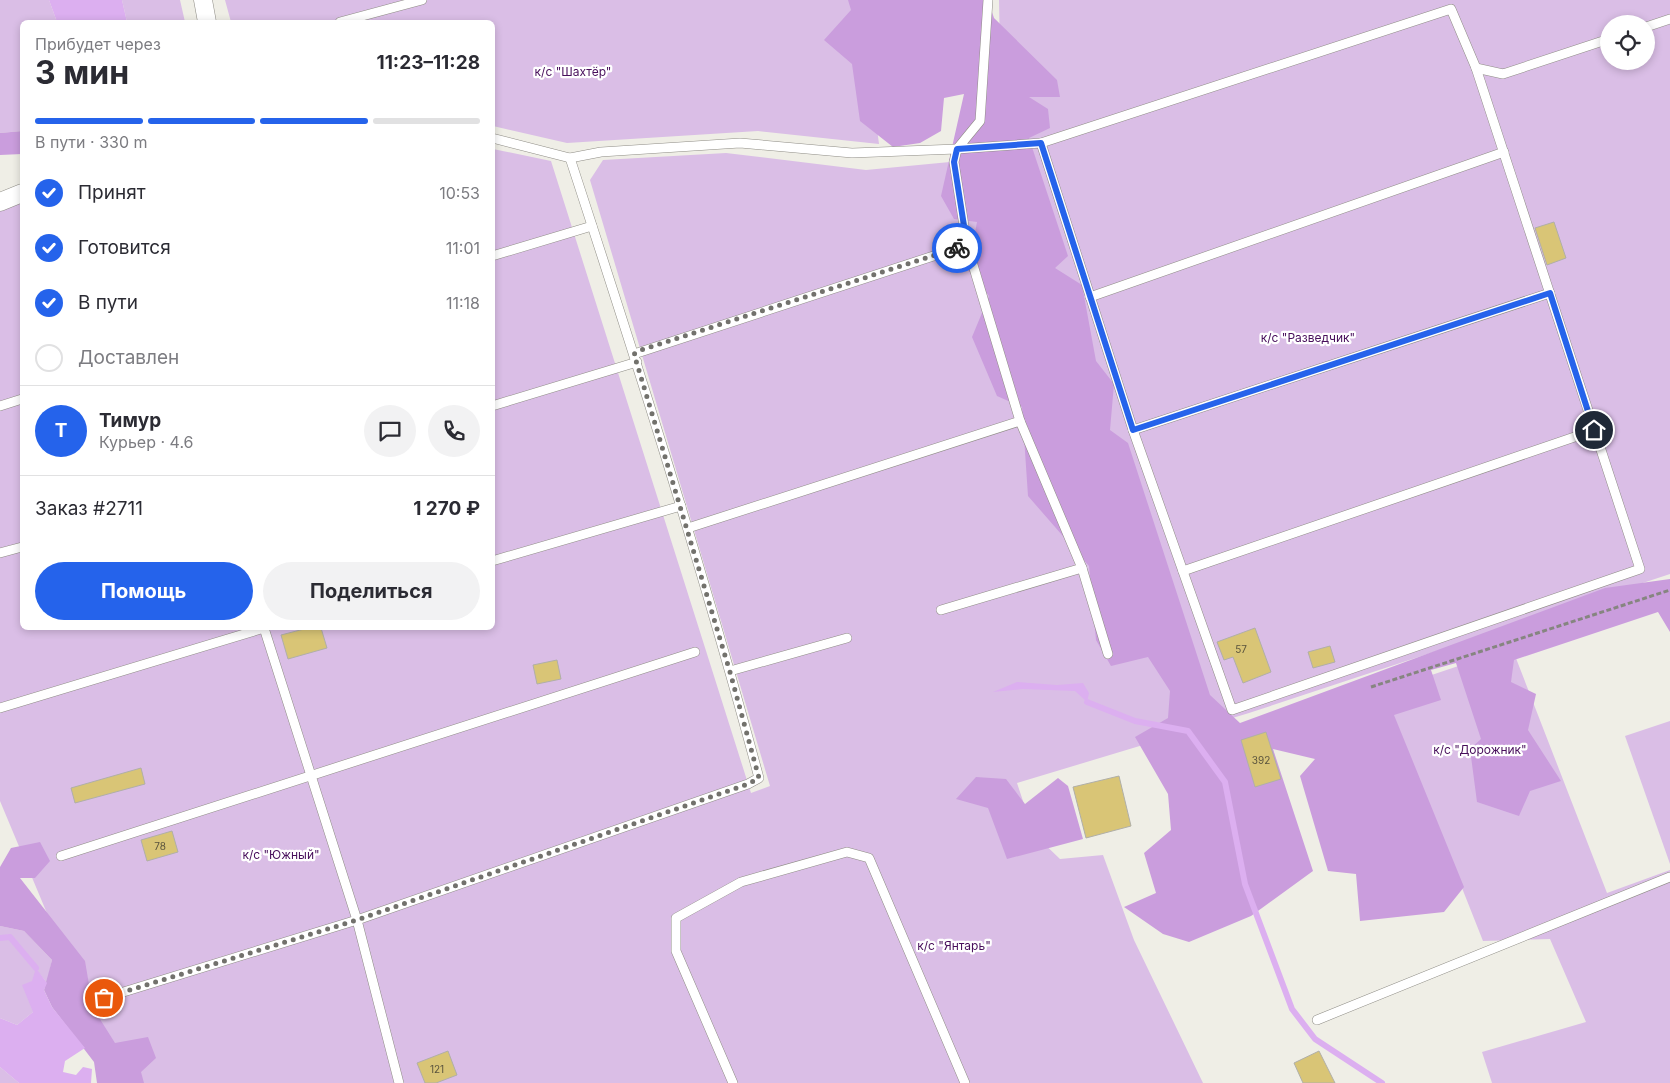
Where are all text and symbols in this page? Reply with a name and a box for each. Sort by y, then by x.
map controls [1600,15,1655,70]
button: locate [1600,15,1655,70]
text: Прибудет через [35,34,161,54]
text: 11:23–11:28 [376,51,480,74]
text: 3 мин [35,53,129,92]
park label: к/с "Шахтёр" [535,64,611,79]
text: В пути · 330 m [35,132,148,152]
icon: check [35,179,63,207]
text: Принят [78,181,146,204]
text: 10:53 [439,183,480,203]
courier [932,223,982,273]
icon: check [35,234,63,262]
icon: bike [943,234,971,262]
text: Готовится [78,236,171,259]
text: 11:01 [446,238,480,258]
icon: check [35,289,63,317]
text: В пути [78,291,138,314]
text: 11:18 [446,293,480,313]
park label: к/с "Разведчик" [1261,330,1355,345]
text: Доставлен [78,346,179,369]
button: chat [364,405,416,457]
button: phone [428,405,480,457]
text: Тимур [99,409,161,432]
pin [1573,409,1615,451]
icon: home [1580,416,1608,444]
text: Т [55,419,67,442]
text: Курьер · 4.6 [99,432,194,452]
text: Заказ #2711 [35,497,143,520]
text: 1 270 ₽ [413,497,480,520]
button: Помощь [35,562,253,620]
button: Поделиться [263,562,480,620]
house number: 57 [1235,643,1247,655]
park label: к/с "Дорожник" [1433,742,1527,757]
house number: 392 [1252,754,1270,766]
house number: 78 [154,840,166,852]
park label: к/с "Южный" [242,847,320,862]
park label: к/с "Янтарь" [917,938,991,953]
pin [83,977,125,1019]
icon: bag [90,984,118,1012]
house number: 121 [430,1063,444,1075]

